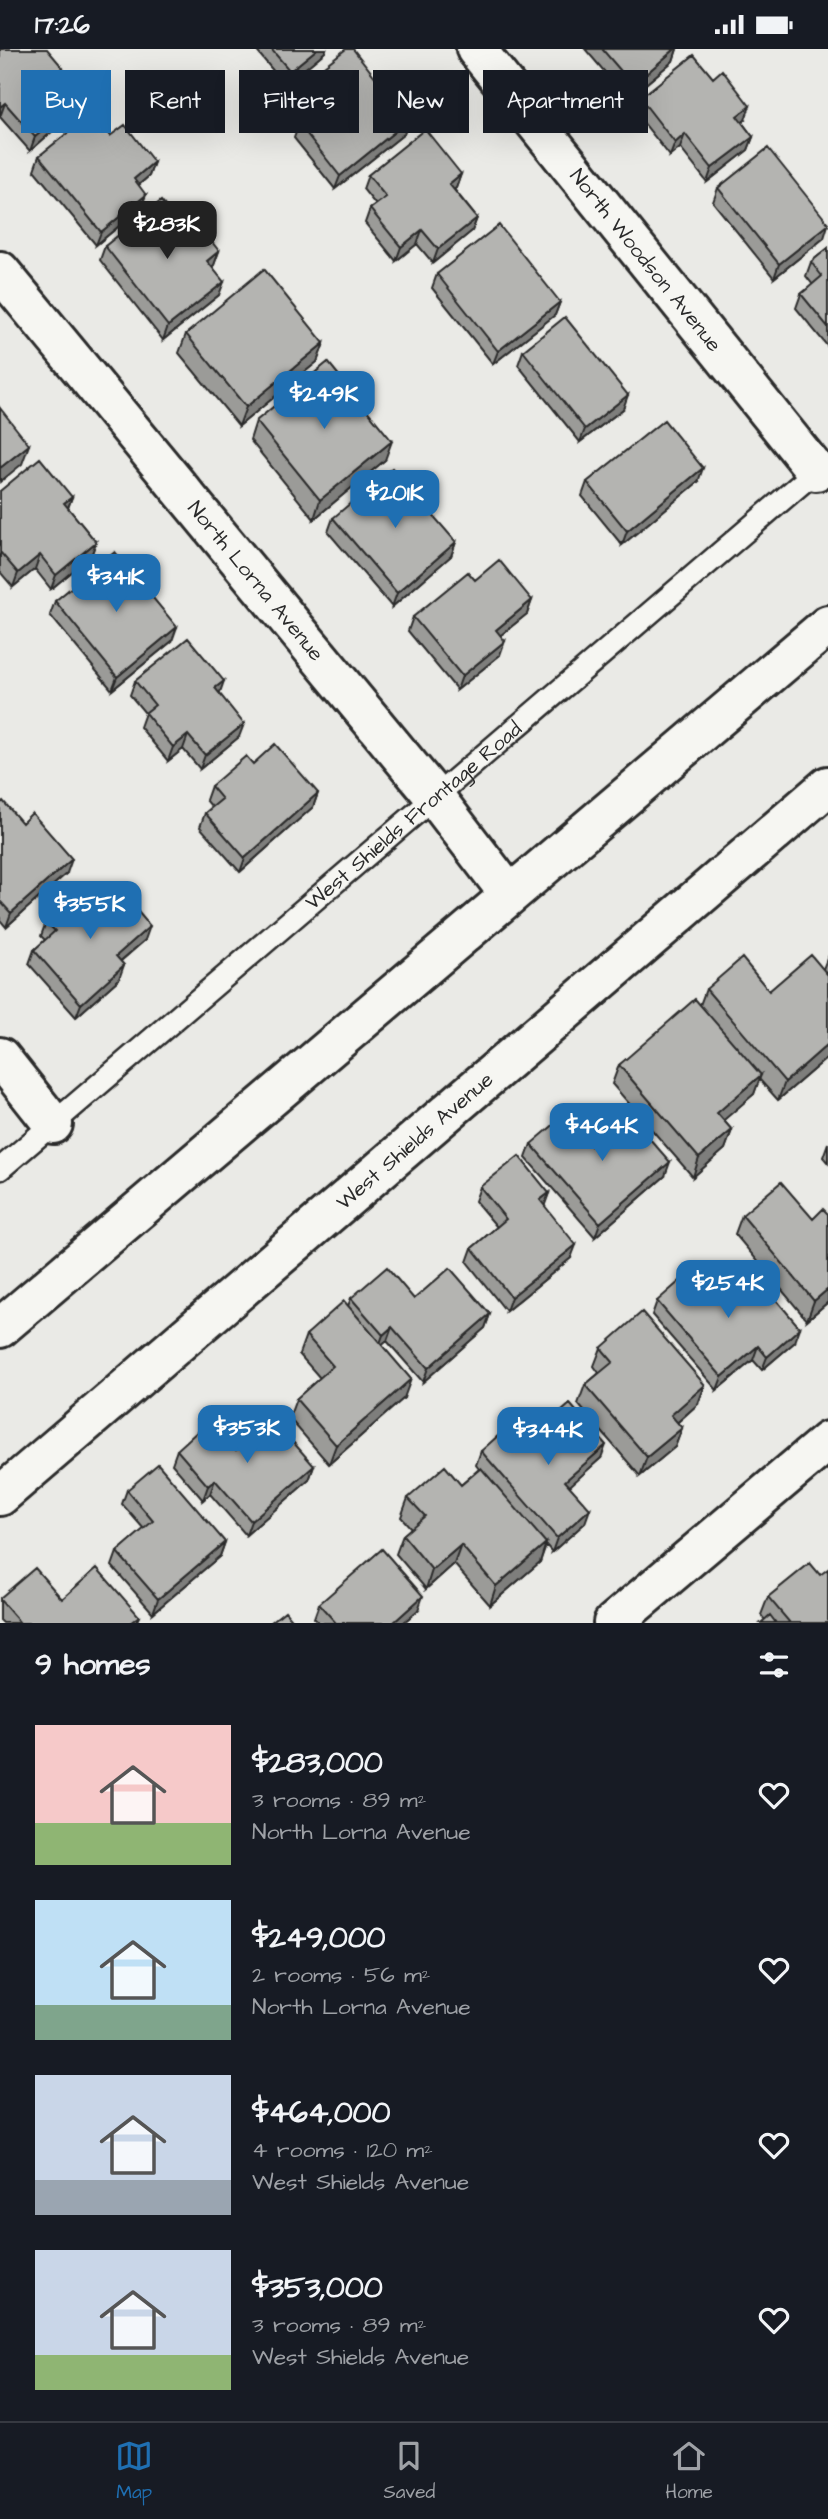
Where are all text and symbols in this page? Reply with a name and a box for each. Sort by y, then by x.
text: 17:26 [35,7,90,43]
chip: Buy [21,70,111,133]
chip: Rent [125,70,225,133]
chip: Filters [239,70,359,133]
chip: New [373,70,469,133]
chip: Apartment [483,70,648,133]
street label: North Woodson Avenue [563,163,728,358]
pin: $283K [118,201,216,261]
text: $283K [134,208,200,240]
pin: $249K [275,371,373,431]
text: $249K [290,378,358,410]
pin: $201K [346,470,444,530]
text: $201K [366,477,424,509]
street label: North Lorna Avenue [181,495,331,667]
pin: $341K [67,554,165,614]
text: $341K [87,561,145,593]
street label: West Shields Frontage Road [299,715,528,917]
pin: $355K [41,881,139,941]
text: $355K [55,888,126,920]
street label: West Shields Avenue [330,1065,500,1217]
pin: $464K [553,1103,651,1163]
text: $464K [566,1110,638,1142]
pin: $254K [679,1261,777,1320]
text: $254K [692,1267,764,1299]
pin: $353K [198,1405,296,1465]
pin: $344K [499,1407,597,1467]
text: $353K [214,1412,280,1444]
text: $344K [513,1414,583,1446]
text: 9 homes [35,1644,150,1686]
icon: filters [755,1646,793,1684]
text: $283,000 [252,1742,383,1784]
icon: home [91,1753,175,1837]
icon: heart [755,1776,793,1814]
text: 3 rooms · 89 m² [252,1784,426,1816]
text: North Lorna Avenue [252,1816,471,1848]
text: $249,000 [252,1917,385,1959]
icon: home [91,1928,175,2012]
icon: heart [755,1951,793,1989]
text: 2 rooms · 56 m² [252,1959,430,1991]
text: North Lorna Avenue [252,1991,471,2023]
text: $464,000 [252,2092,390,2134]
icon: home [91,2103,175,2187]
icon: heart [755,2126,793,2164]
text: 4 rooms · 120 m² [252,2134,433,2166]
text: West Shields Avenue [252,2166,469,2198]
text: $353,000 [252,2267,383,2309]
icon: home [91,2278,175,2362]
icon: heart [755,2301,793,2339]
text: 3 rooms · 89 m² [252,2309,426,2341]
text: West Shields Avenue [252,2341,469,2373]
tab: Map [115,2437,153,2506]
tab: Saved [383,2437,435,2506]
tab: Home [666,2437,713,2506]

